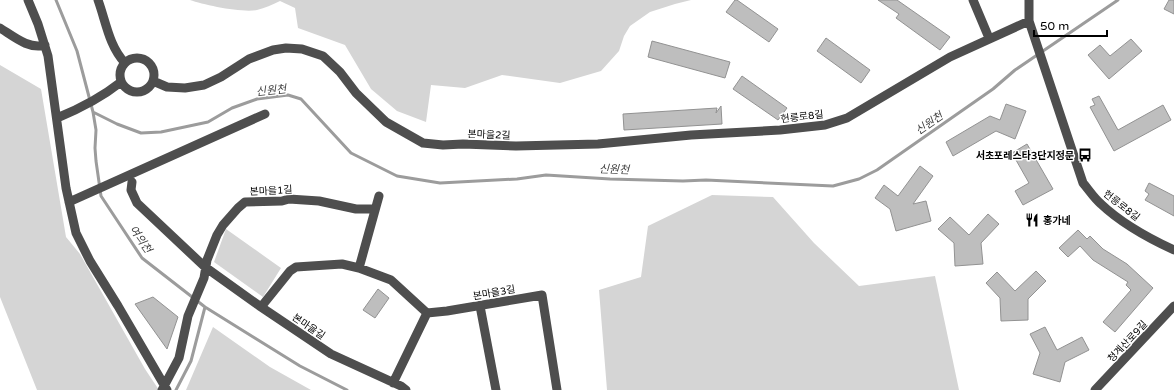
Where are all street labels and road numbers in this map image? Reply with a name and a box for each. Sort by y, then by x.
street label: 헌릉로8길 [780,108,824,126]
street label: 본마을2길 [467,128,511,142]
street label: 본마을1길 [249,184,293,198]
street label: 헌릉로8길 [1101,188,1142,224]
street label: 본마을3길 [472,283,516,303]
street label: 본마을길 [290,312,327,342]
street label: 청계산로9길 [1106,318,1150,365]

